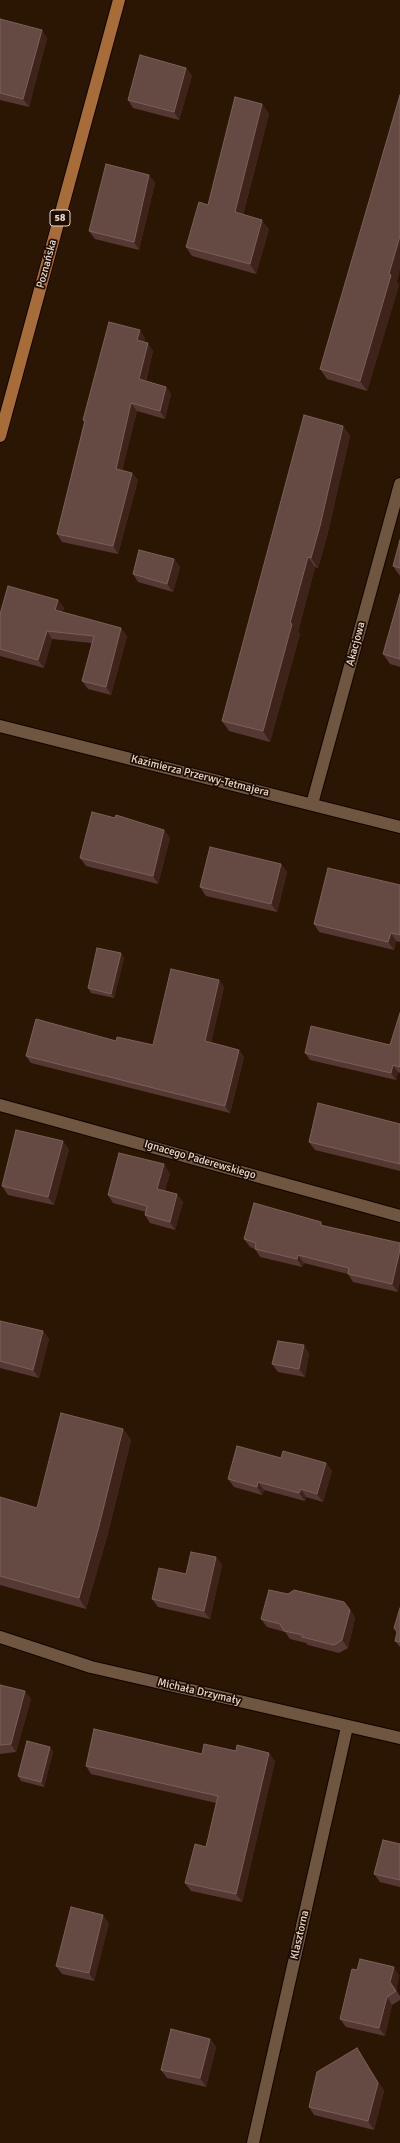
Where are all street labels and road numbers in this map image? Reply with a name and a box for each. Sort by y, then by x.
road number: 58 [50,210,70,226]
street label: Poznańska [34,238,60,290]
street label: Akacjowa [344,620,368,668]
street label: Kazimierza Przerwy-Tetmajera [130,752,270,800]
street label: Ignacego Paderewskiego [143,1138,257,1182]
street label: Michała Drzymały [156,1676,242,1708]
street label: Klasztorna [288,1909,312,1961]

